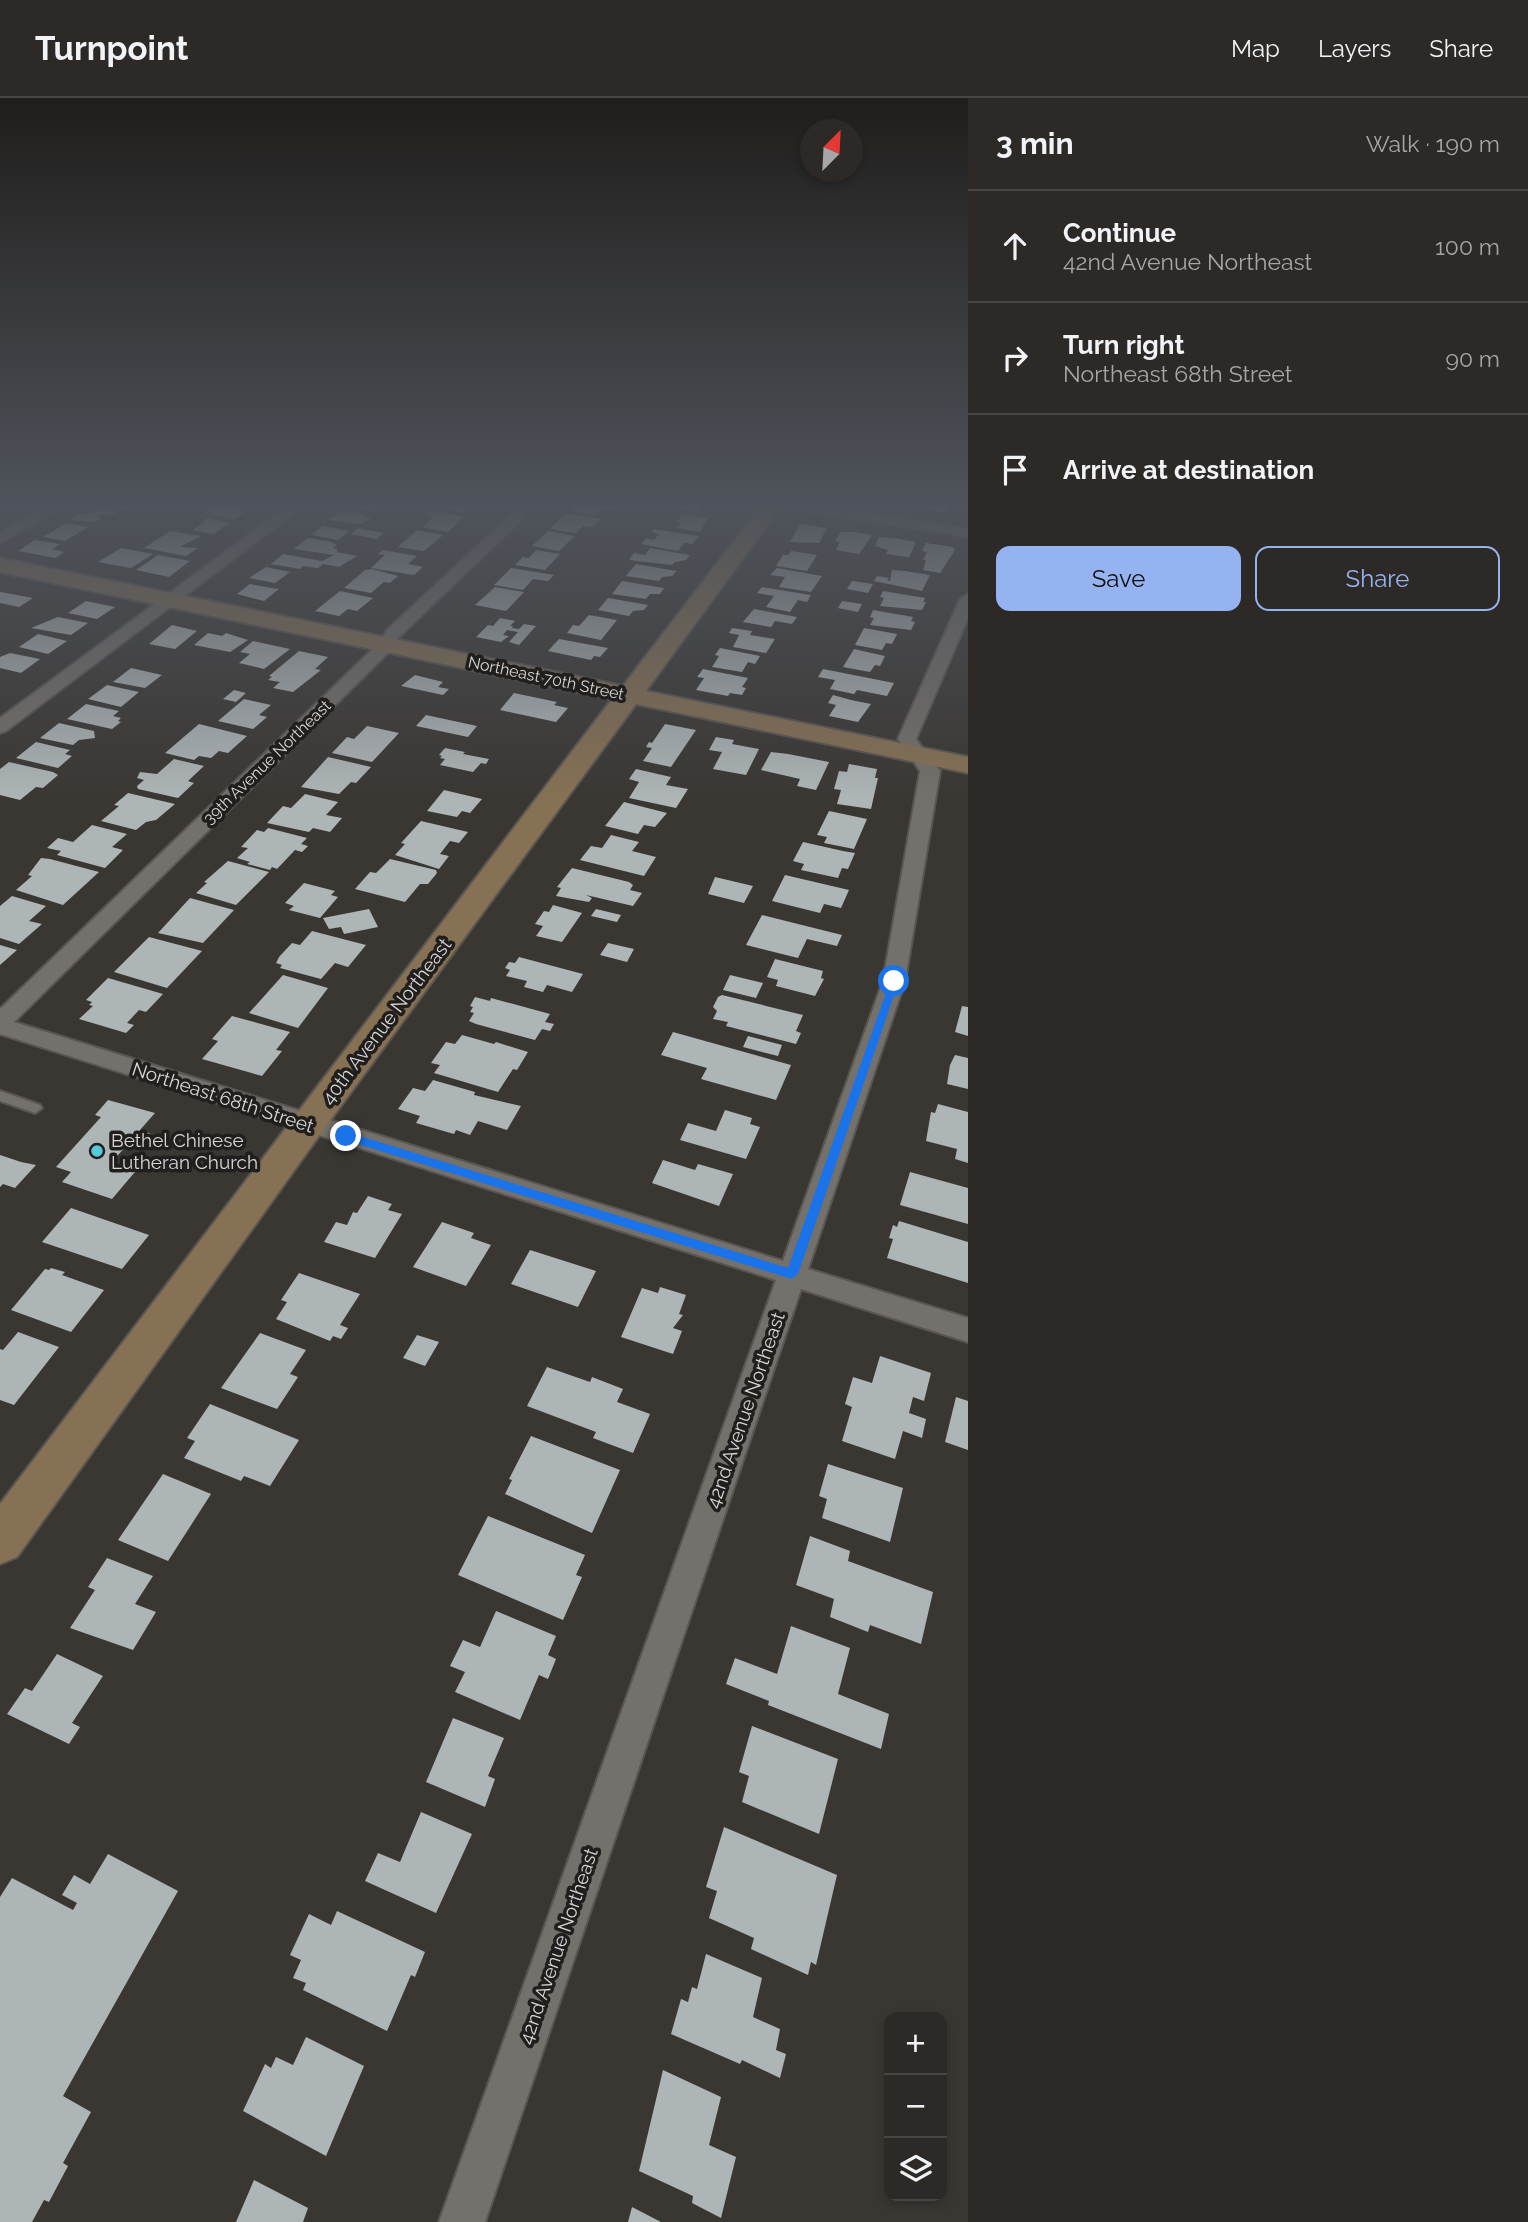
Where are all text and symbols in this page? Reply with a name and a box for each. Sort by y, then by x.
text: Turnpoint [35,29,188,68]
text: Map [1231,34,1280,63]
text: Layers [1318,34,1391,63]
text: Share [1429,34,1493,63]
north arrow [800,119,863,182]
text: 3 min [996,126,1074,161]
text: Walk · 190 m [1366,130,1500,157]
text: Continue [1063,218,1176,248]
icon: ahead [996,227,1034,265]
text: 100 m [1435,233,1500,260]
text: 42nd Avenue Northeast [1063,248,1312,275]
text: Turn right [1063,330,1184,360]
icon: right [996,339,1034,377]
text: 90 m [1445,345,1500,372]
text: Northeast 68th Street [1063,360,1292,387]
icon: arrive [996,451,1034,489]
text: Arrive at destination [1063,455,1314,485]
button: Save [996,546,1241,611]
button: Share [1255,546,1500,611]
street label: Northeast 70th Street [466,652,626,704]
street label: 39th Avenue Northeast [199,696,335,828]
street label: 40th Avenue Northeast [316,933,456,1108]
route start [878,965,909,996]
street label: Northeast 68th Street [129,1057,317,1137]
route end [330,1120,361,1151]
place label: Bethel Chinese Lutheran Church [111,1129,258,1173]
marker: Bethel Chinese Lutheran Church [89,1143,105,1159]
street label: 42nd Avenue Northeast [701,1308,789,1511]
street label: 42nd Avenue Northeast [514,1844,602,2047]
map controls [884,2012,947,2201]
button: + [884,2012,947,2075]
button: − [884,2075,947,2138]
button: layers [884,2138,947,2201]

